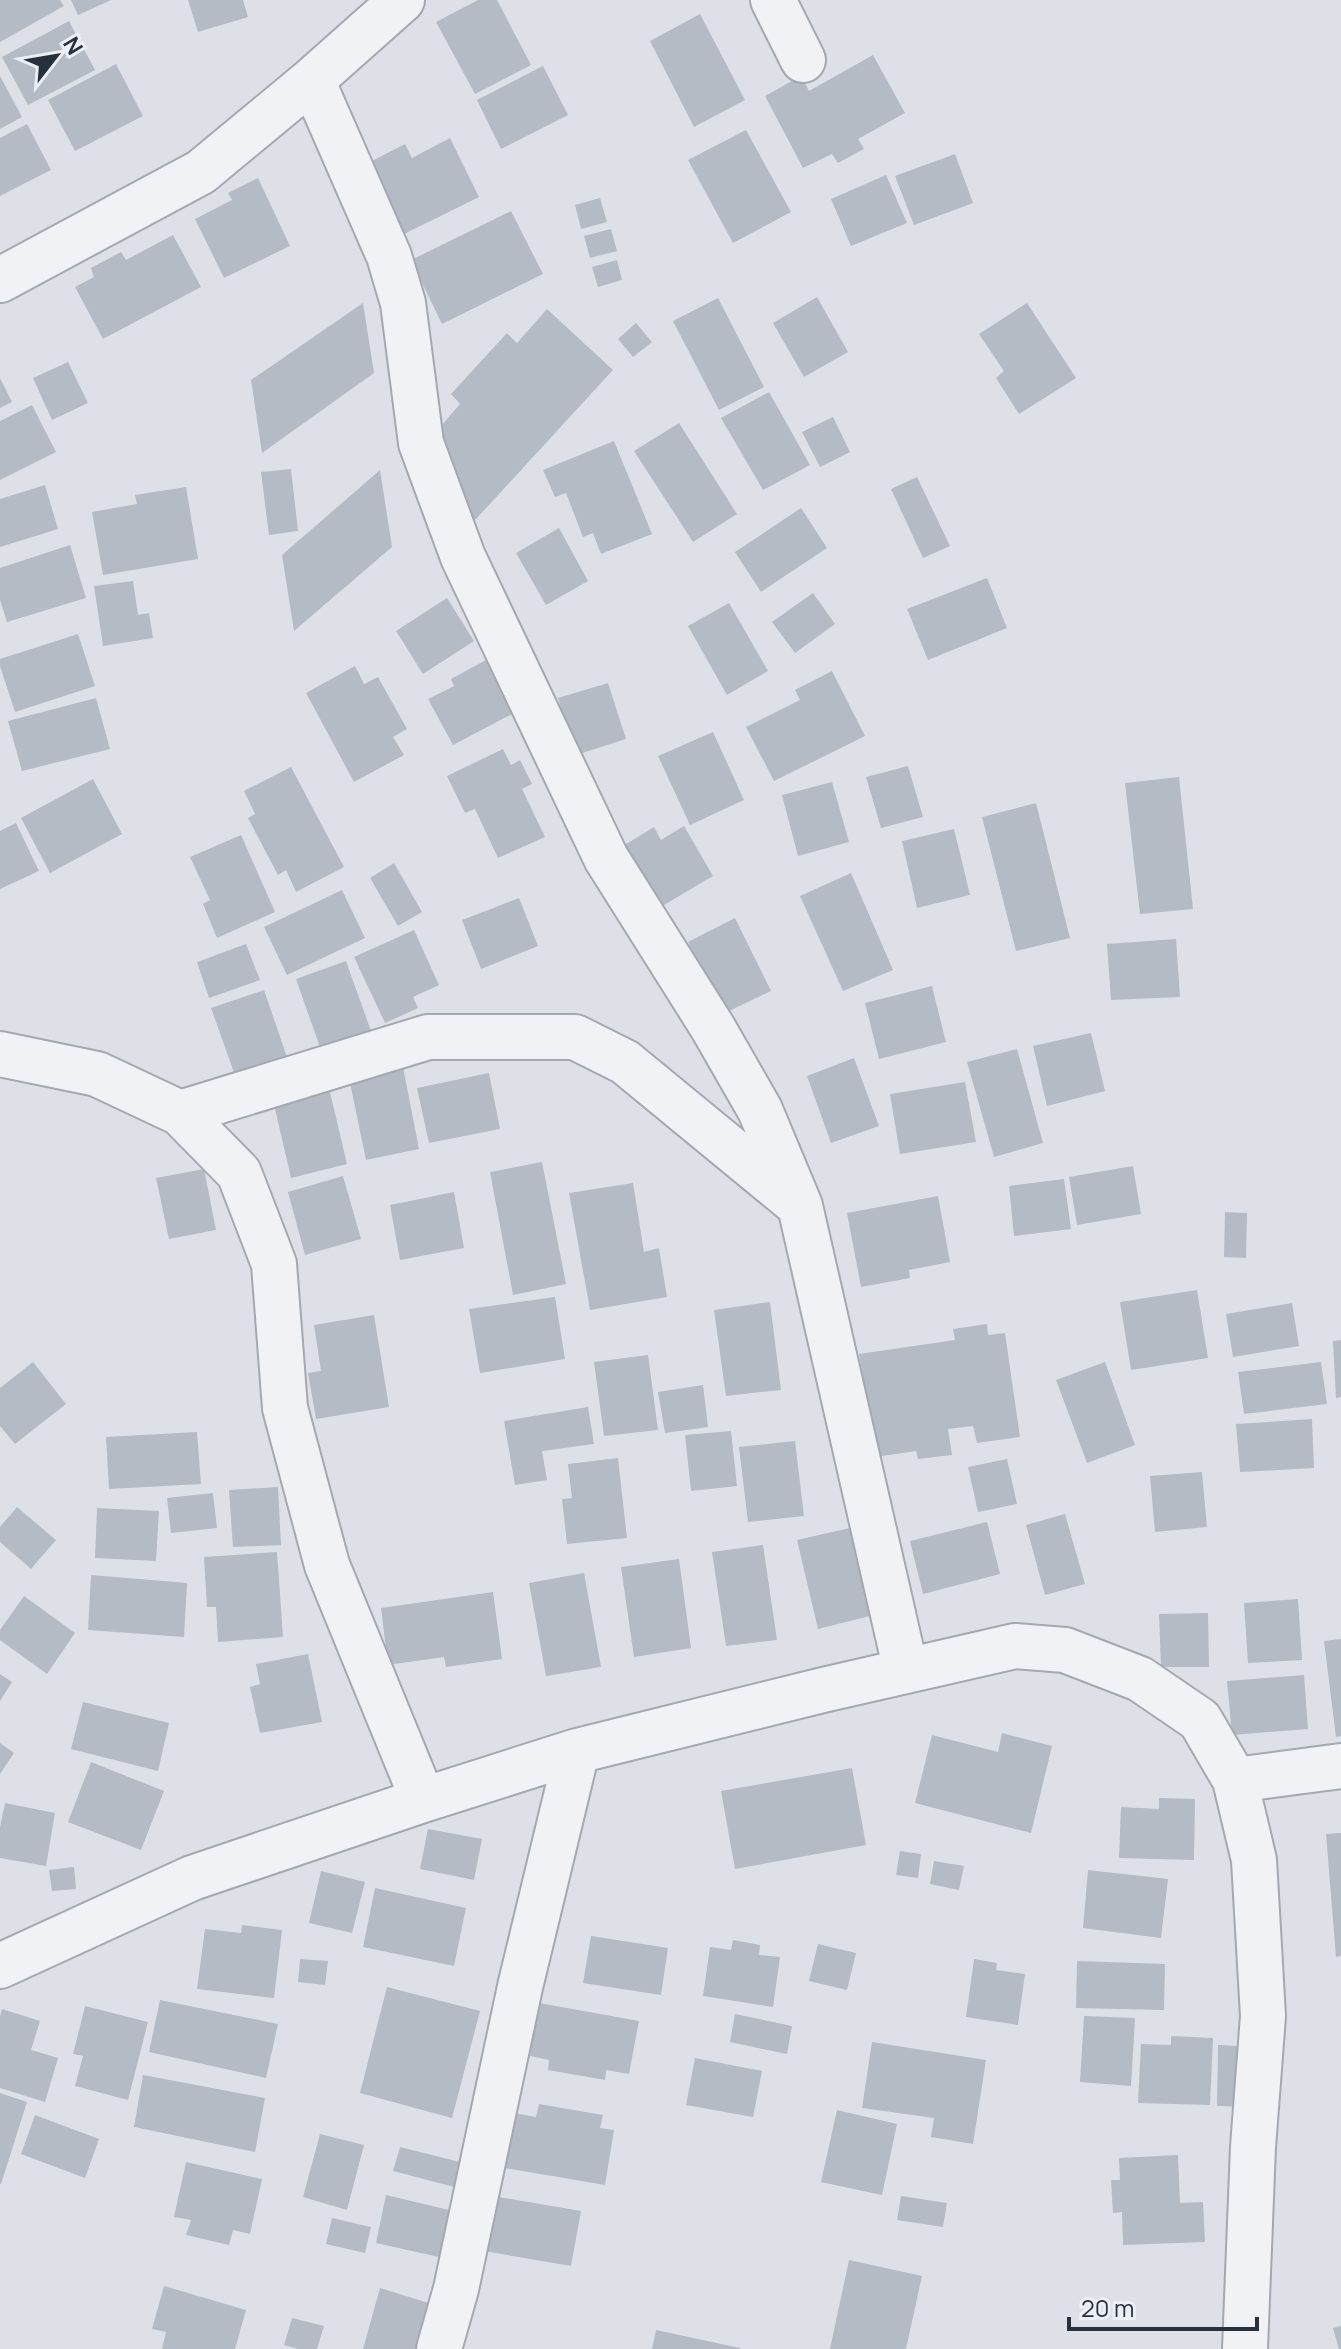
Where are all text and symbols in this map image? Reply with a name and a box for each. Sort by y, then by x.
north arrow [16,16,96,96]
text: N [56,31,90,60]
scale bar [1069,2281,1257,2331]
text: 20 m [1081,2291,1134,2324]

